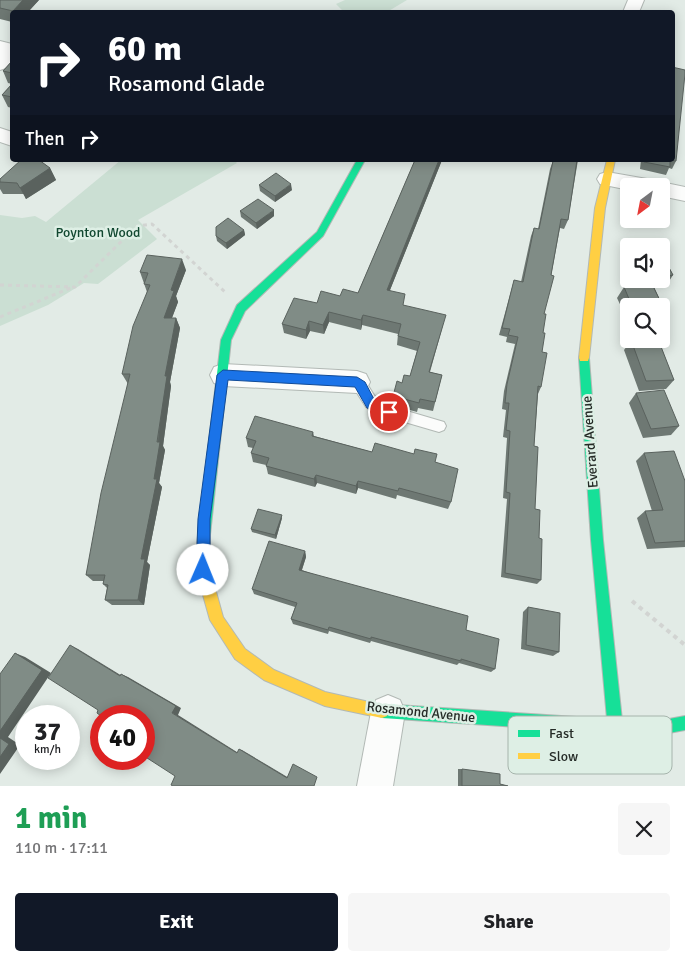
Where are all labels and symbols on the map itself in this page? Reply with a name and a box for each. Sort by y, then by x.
north arrow [620,178,670,228]
park label: Poynton Wood [56,224,140,241]
pin [368,391,410,433]
street label: Everard Avenue [578,395,602,489]
position arrow [176,543,228,595]
street label: Rosamond Avenue [366,698,476,726]
speed limit sign: 40 [90,705,155,770]
legend [508,716,672,774]
text: Fast [549,725,574,742]
text: Slow [549,748,578,765]

